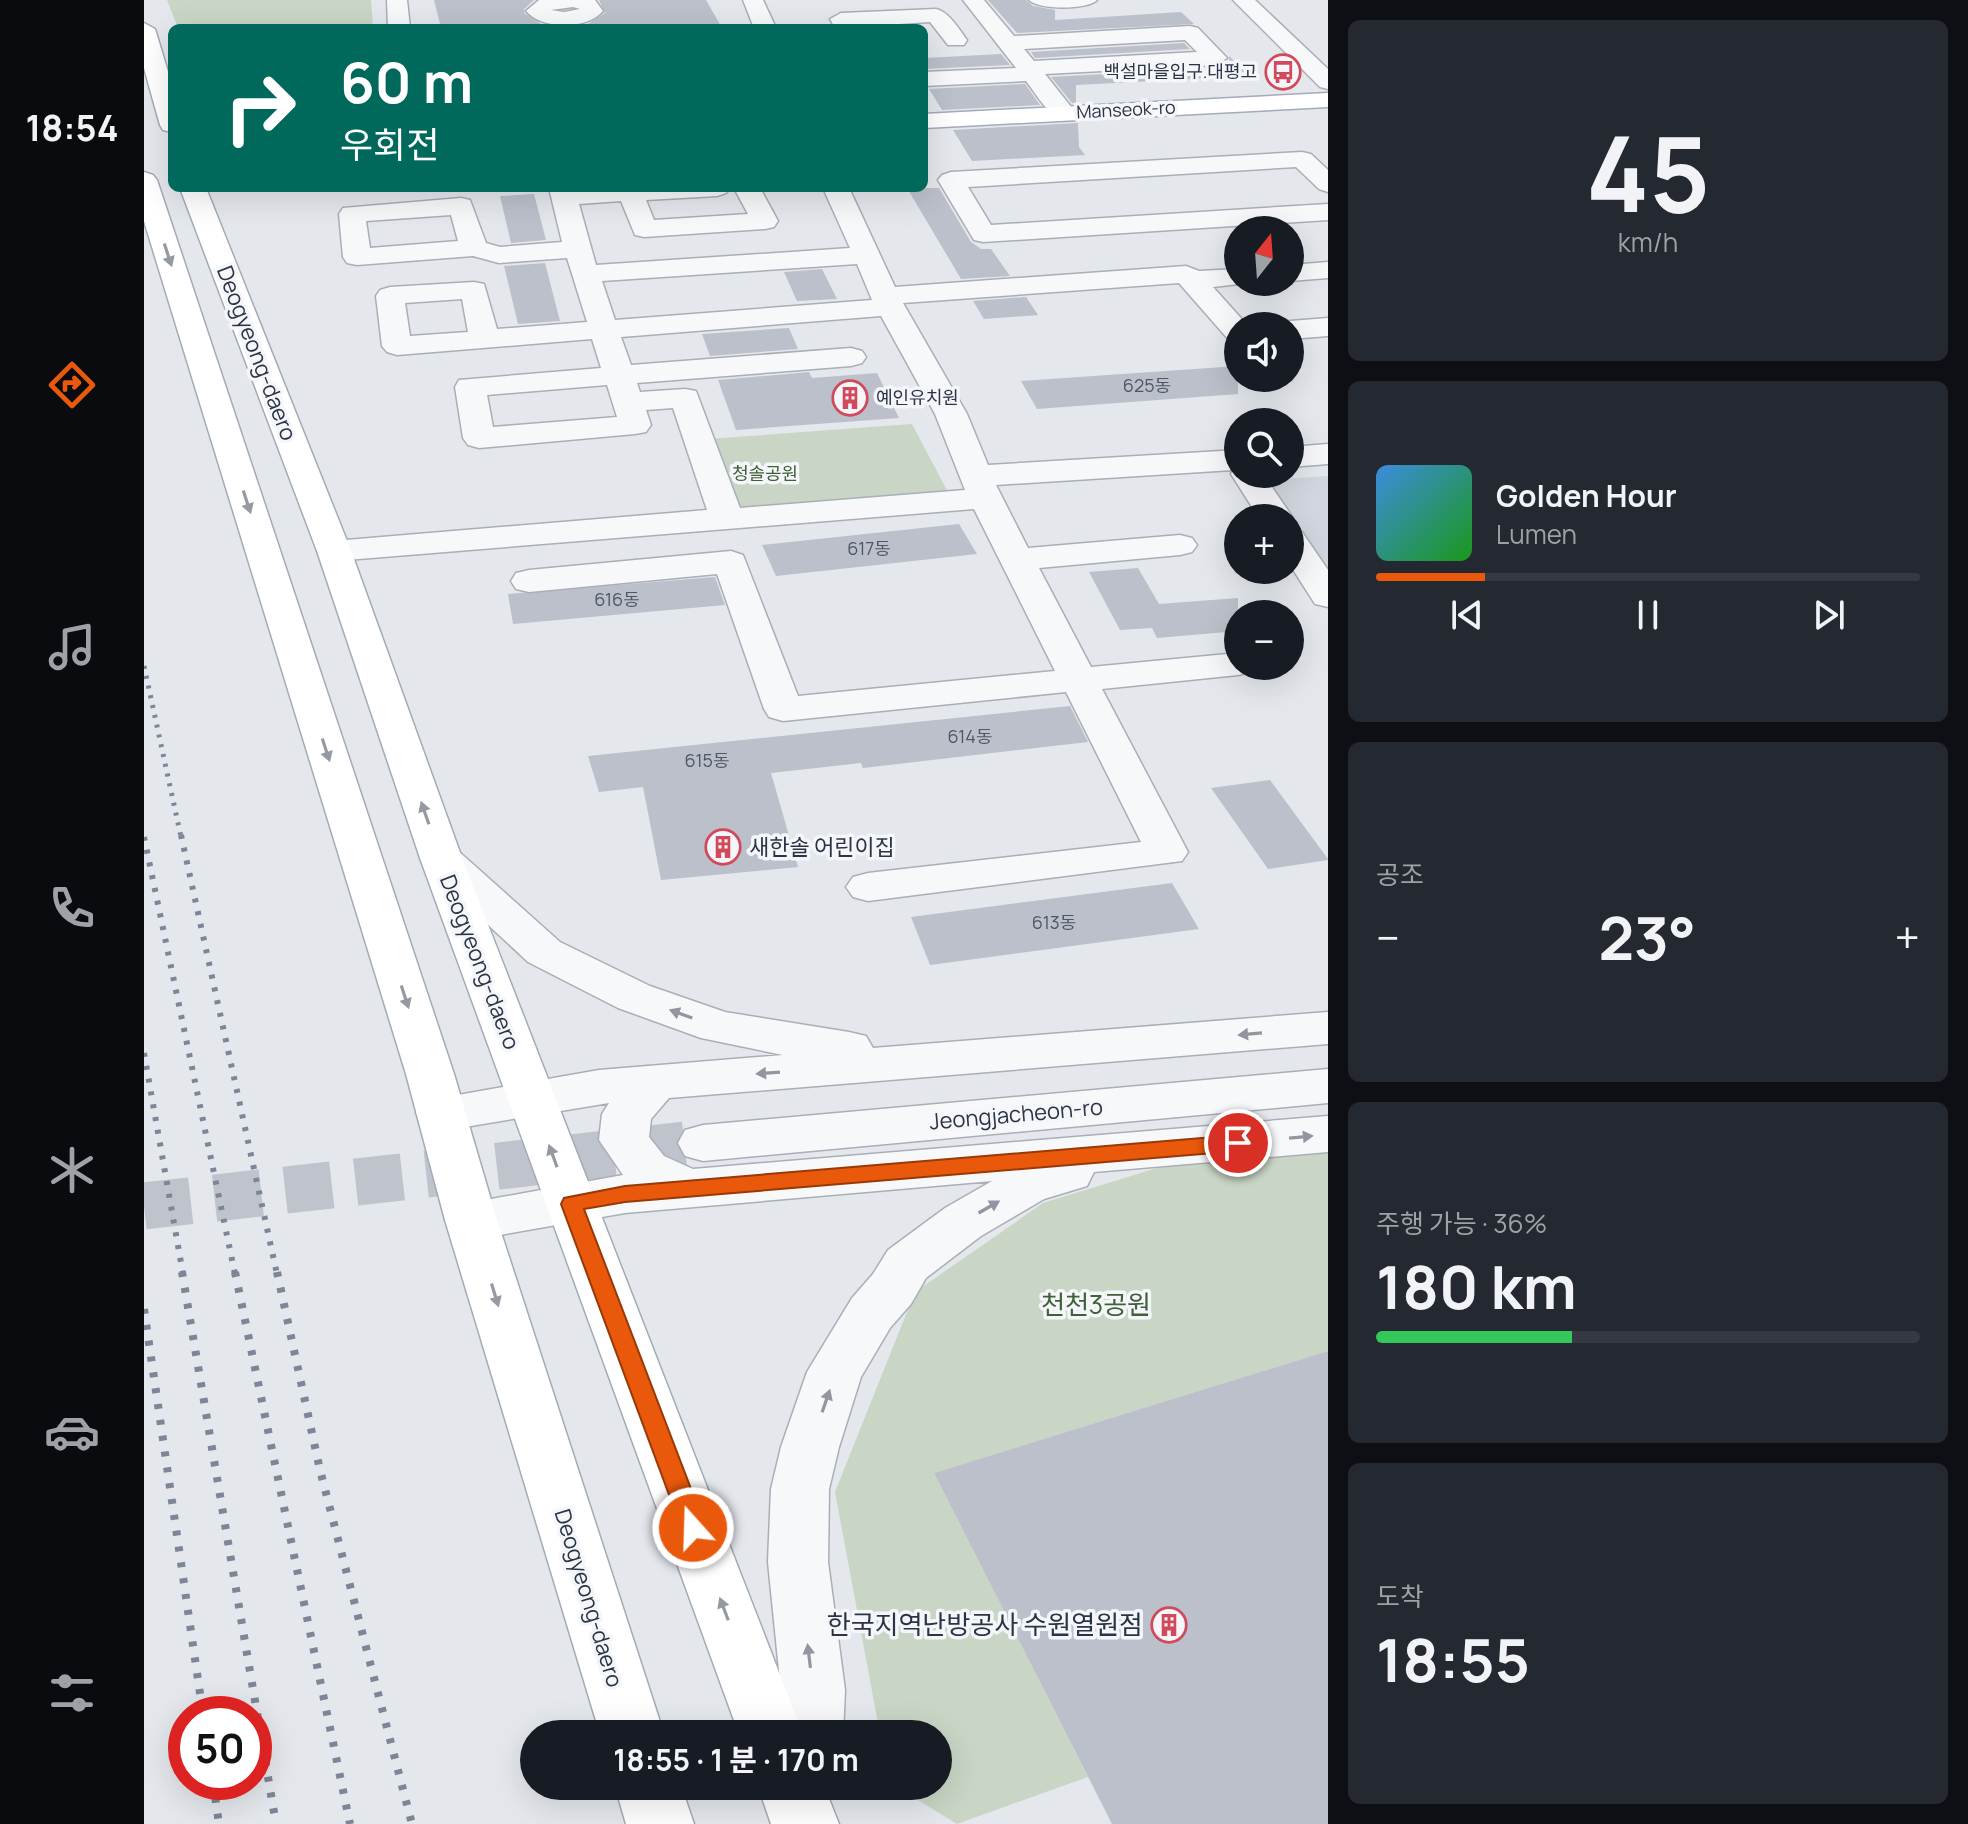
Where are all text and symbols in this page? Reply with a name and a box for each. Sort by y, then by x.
text: 60 m [340,43,473,120]
bus stop icon: 백설마을입구.대평고 [1264,53,1302,91]
icon: right [208,56,312,160]
place label: 백설마을입구.대평고 [1103,59,1257,83]
street label: Manseok-ro [1076,94,1176,124]
text: 45 [1586,101,1710,243]
text: 18:54 [25,103,119,152]
text: 우회전 [340,120,439,169]
north arrow [1224,216,1304,296]
map controls [1224,216,1304,680]
text: km/h [1618,224,1678,260]
one-way arrow [162,243,174,267]
street label: Deogyeong-daero [210,261,304,445]
button: sound [1224,312,1304,392]
icon: directions [44,357,100,413]
house number: 625동 [1123,373,1171,397]
building icon: 예인유치원 [831,379,869,417]
place label: 예인유치원 [876,385,959,409]
button: search [1224,408,1304,488]
park label: 청솔공원 [732,461,798,485]
text: Golden Hour [1496,475,1677,516]
one-way arrow [241,490,254,514]
button: + [1224,504,1304,584]
text: Lumen [1496,516,1577,552]
house number: 617동 [847,536,891,560]
house number: 616동 [594,587,640,611]
icon: previous [1445,593,1489,637]
icon: pause [1626,593,1670,637]
icon: next [1807,593,1851,637]
button: − [1224,600,1304,680]
icon: music [44,619,100,675]
house number: 614동 [947,724,993,748]
one-way arrow [320,738,333,762]
house number: 615동 [685,748,729,772]
one-way arrow [418,801,431,825]
building icon: 새한솔 어린이집 [704,828,742,866]
place label: 새한솔 어린이집 [749,832,895,862]
text: 공조 [1376,856,1424,892]
street label: Deogyeong-daero [433,870,527,1054]
icon: phone [44,880,100,936]
text: 23° [1598,896,1696,978]
text: − [1376,907,1400,967]
text: + [1895,907,1920,967]
house number: 613동 [1032,910,1076,934]
one-way arrow [400,986,412,1010]
one-way arrow [669,1007,693,1019]
one-way arrow [1237,1028,1262,1041]
one-way arrow [755,1067,780,1080]
street label: Jeongjacheon-ro [928,1091,1104,1137]
pin [1204,1109,1272,1177]
icon: arrive [1216,1121,1260,1165]
one-way arrow [1289,1130,1314,1143]
icon: climate [44,1142,100,1198]
one-way arrow [546,1144,559,1168]
one-way arrow [978,1200,1000,1214]
text: 주행 가능 · 36% [1376,1205,1547,1241]
text: 180 km [1376,1245,1577,1327]
one-way arrow [489,1283,502,1307]
park label: 천천3공원 [1041,1286,1151,1322]
one-way arrow [820,1389,832,1413]
icon: car [44,1404,100,1460]
position arrow [651,1486,735,1570]
street label: Deogyeong-daero [548,1505,630,1691]
text: 도착 [1376,1578,1424,1614]
one-way arrow [717,1597,730,1621]
place label: 한국지역난방공사 수원열원점 [827,1606,1143,1642]
building icon: 한국지역난방공사 수원열원점 [1150,1606,1188,1644]
text: 18:55 [1376,1618,1530,1700]
one-way arrow [802,1643,815,1668]
icon: filters [44,1665,100,1721]
speed limit sign: 50 [168,1696,272,1800]
text: 18:55 · 1 분 · 170 m [613,1739,859,1780]

